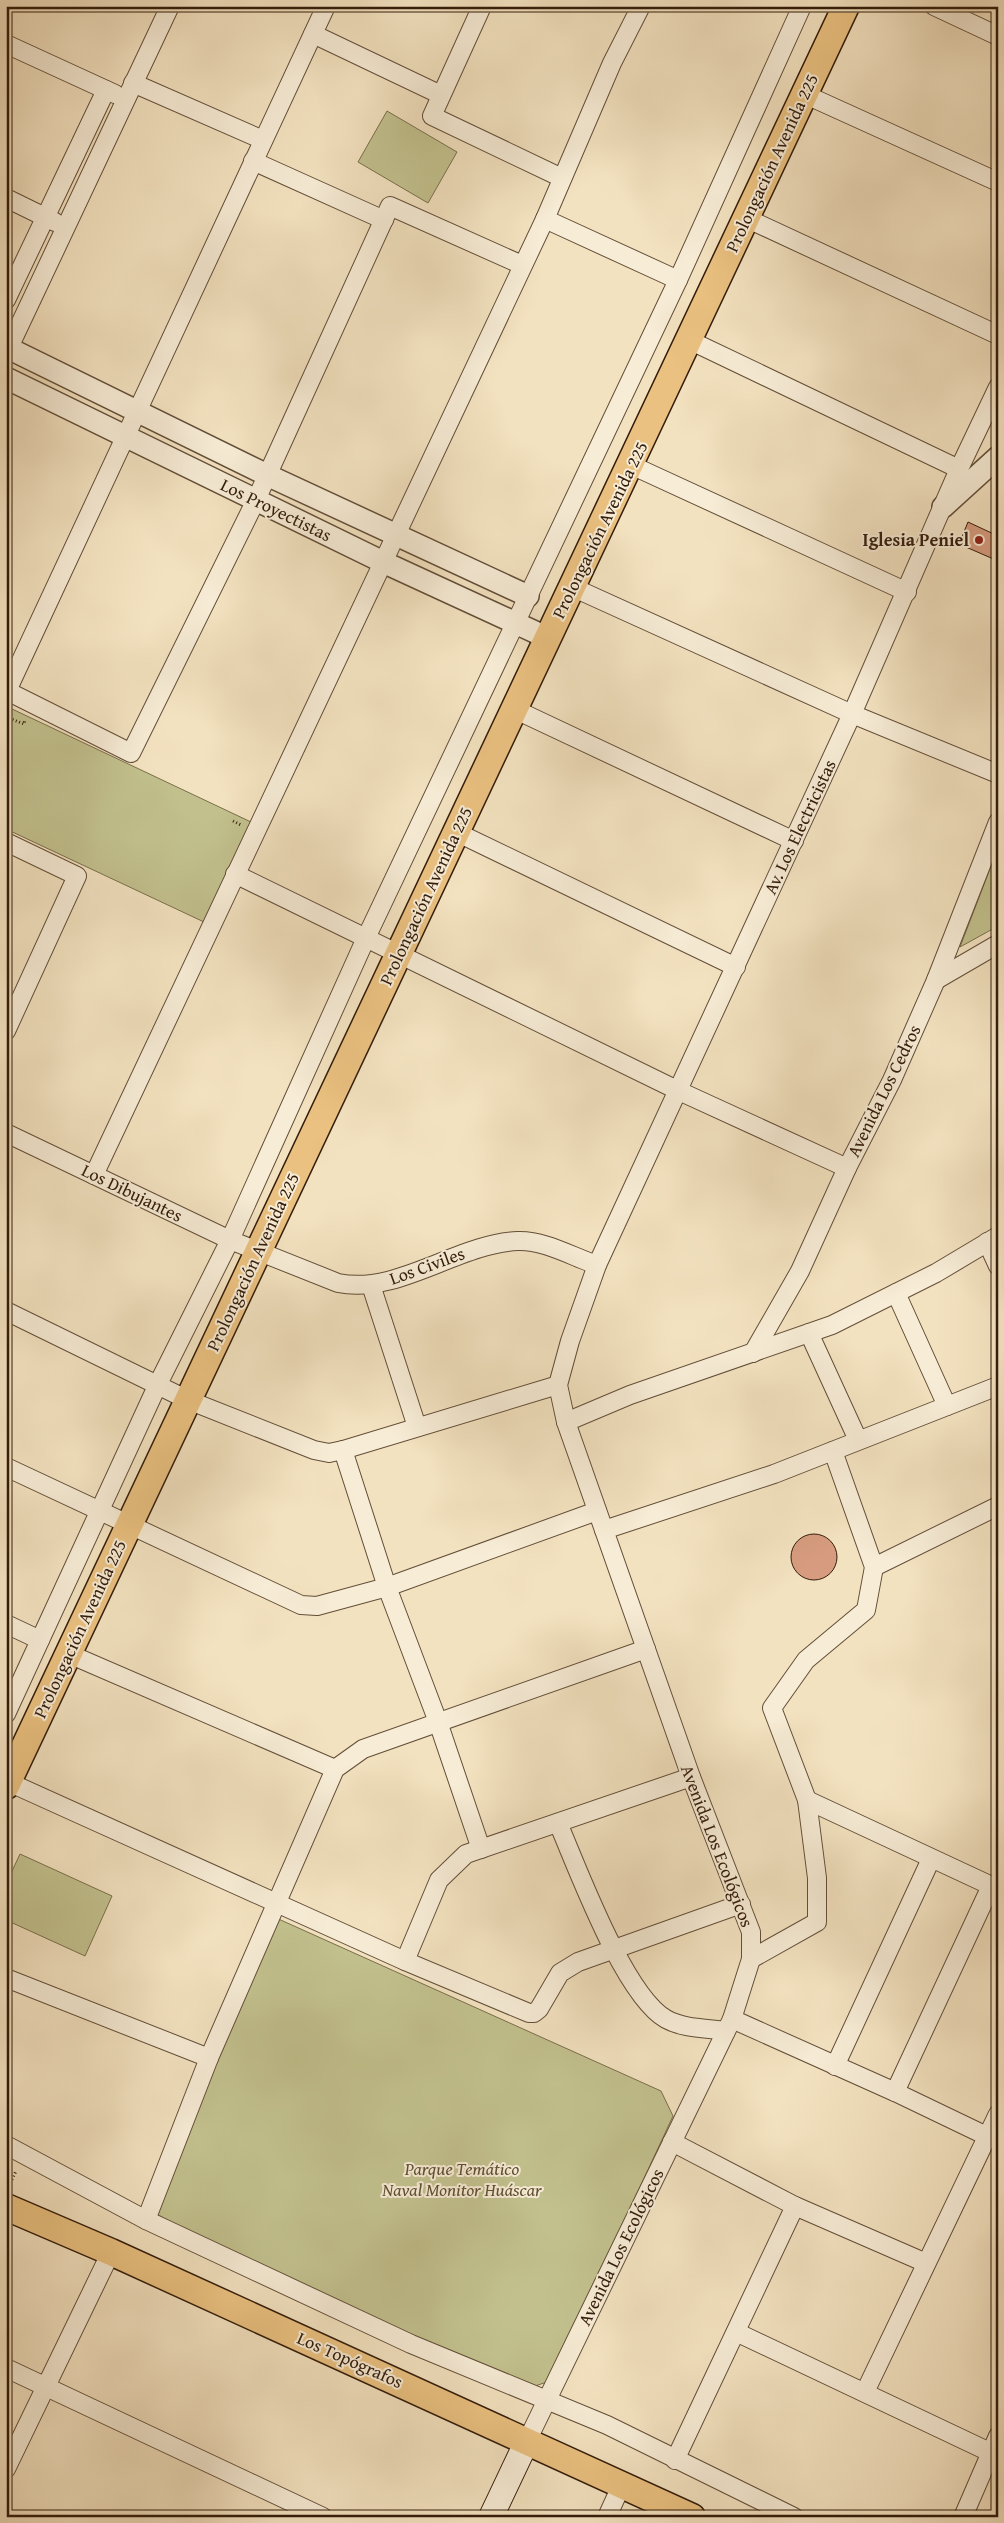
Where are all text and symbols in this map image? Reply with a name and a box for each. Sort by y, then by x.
street label: Prolongación Avenida 225 [718,69,825,257]
street label: Prolongación Avenida 225 [545,437,654,623]
street label: Los Proyectistas [216,471,336,548]
place label: Iglesia Peniel [863,526,969,553]
marker: Iglesia Peniel [973,534,985,546]
street label: Av. Los Electricistas [756,755,843,899]
street label: Prolongación Avenida 225 [372,802,479,990]
street label: Avenida Los Cedros [840,1020,927,1162]
street label: Los Dibujantes [77,1156,187,1229]
street label: Prolongación Avenida 225 [199,1168,306,1356]
street label: Los Civiles [385,1239,468,1292]
street label: Prolongación Avenida 225 [26,1535,133,1723]
street label: Avenida Los Ecológicos [674,1761,761,1931]
park label: Parque Temático Naval Monitor Huáscar [381,2155,543,2203]
street label: Avenida Los Ecológicos [571,2163,670,2330]
street label: Los Topógrafos [293,2324,407,2395]

